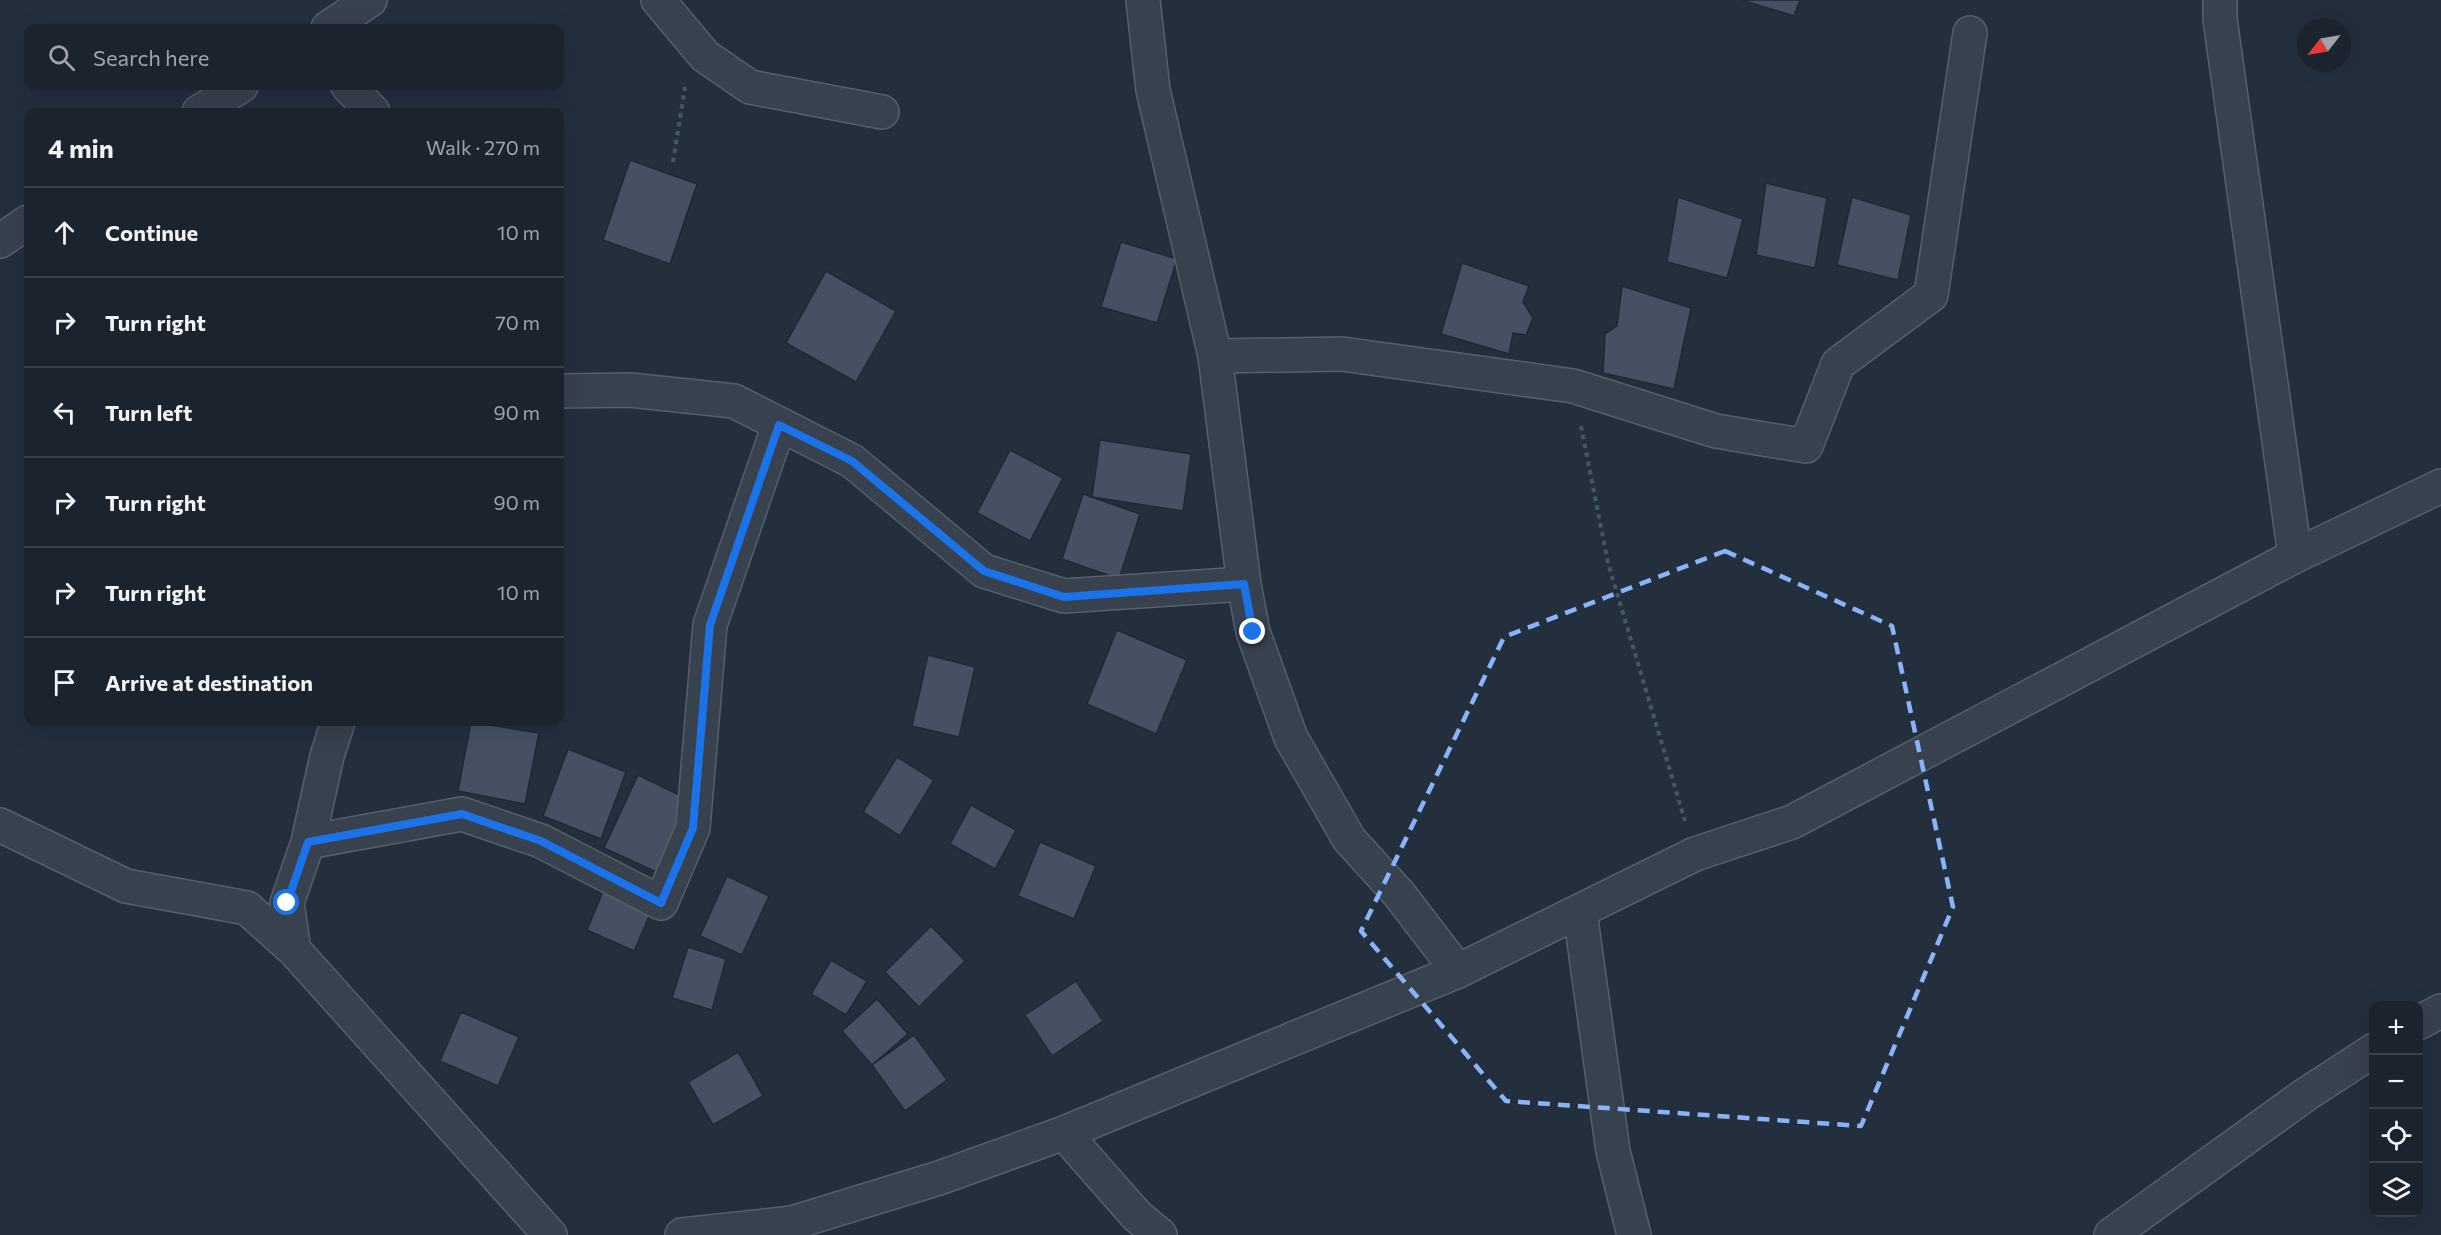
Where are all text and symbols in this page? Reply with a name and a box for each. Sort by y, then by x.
north arrow [2297,18,2351,72]
search box [24,24,564,90]
icon: search [45,41,78,74]
text: Search here [93,44,209,71]
text: 4 min [48,132,114,163]
text: Walk · 270 m [426,135,540,159]
icon: ahead [48,216,81,249]
text: Continue [105,219,198,246]
text: 10 m [497,220,540,244]
icon: right [48,306,81,339]
text: Turn right [105,309,206,336]
text: 70 m [495,310,540,334]
icon: left [48,396,81,429]
text: Turn left [105,399,192,426]
text: 90 m [494,400,540,424]
icon: right [48,486,81,519]
text: Turn right [105,489,206,516]
text: 90 m [494,490,540,514]
icon: right [48,576,81,609]
text: Turn right [105,579,206,606]
text: 10 m [497,580,540,604]
route end [1239,618,1265,644]
icon: arrive [48,666,81,699]
text: Arrive at destination [105,669,313,696]
route start [273,889,299,915]
map controls [2369,1001,2423,1217]
button: + [2369,1001,2423,1055]
button: − [2369,1055,2423,1109]
button: locate [2369,1109,2423,1163]
button: layers [2369,1163,2423,1217]

